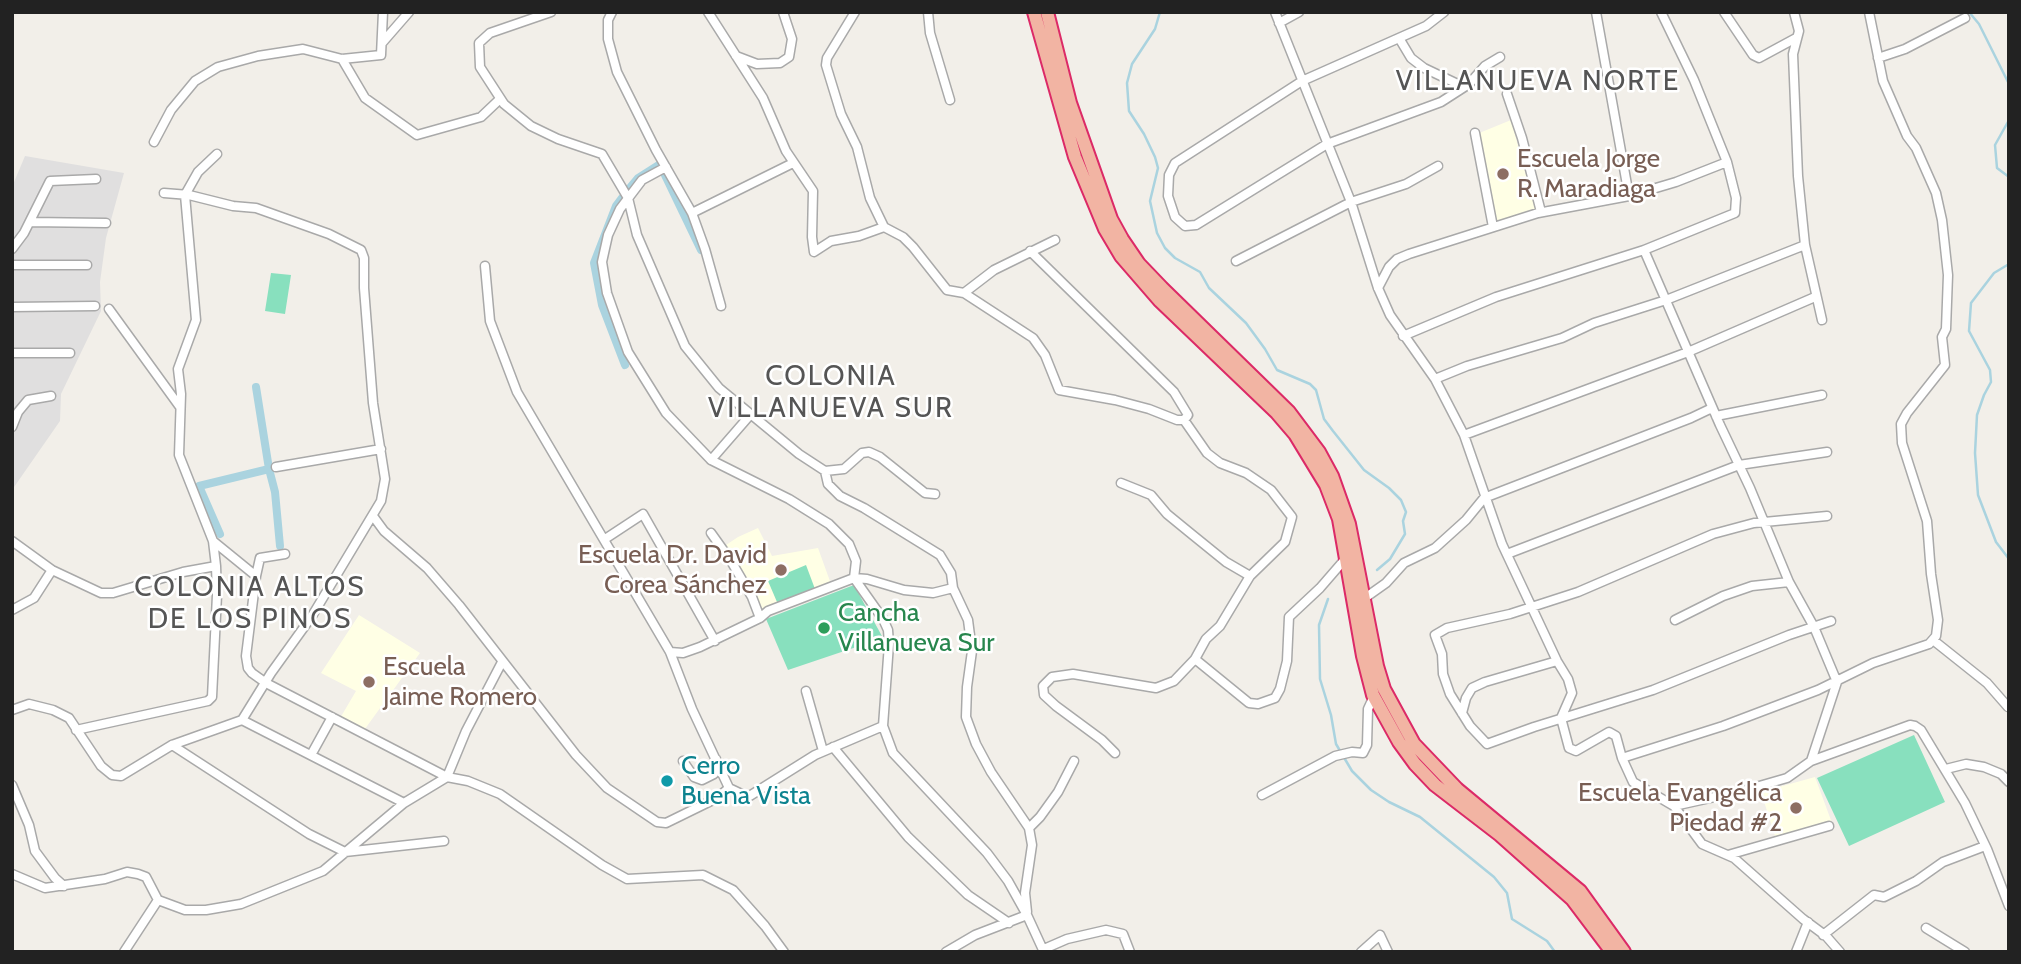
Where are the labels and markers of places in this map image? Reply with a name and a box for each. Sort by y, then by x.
place label: Escuela Jorge R. Maradiaga [1517,143,1660,204]
marker: Escuela Jorge R. Maradiaga [1495,166,1511,182]
place label: Escuela Dr. David Corea Sánchez [578,539,767,600]
marker: Escuela Dr. David Corea Sánchez [773,562,789,578]
place label: Cancha Villanueva Sur [838,597,994,658]
marker: Cancha Villanueva Sur [816,620,832,636]
place label: Escuela Jaime Romero [383,651,537,712]
marker: Escuela Jaime Romero [361,674,377,690]
place label: Cerro Buena Vista [681,750,811,812]
marker: Cerro Buena Vista [659,773,675,789]
place label: Escuela Evangélica Piedad #2 [1578,777,1782,838]
marker: Escuela Evangélica Piedad #2 [1788,800,1804,816]

